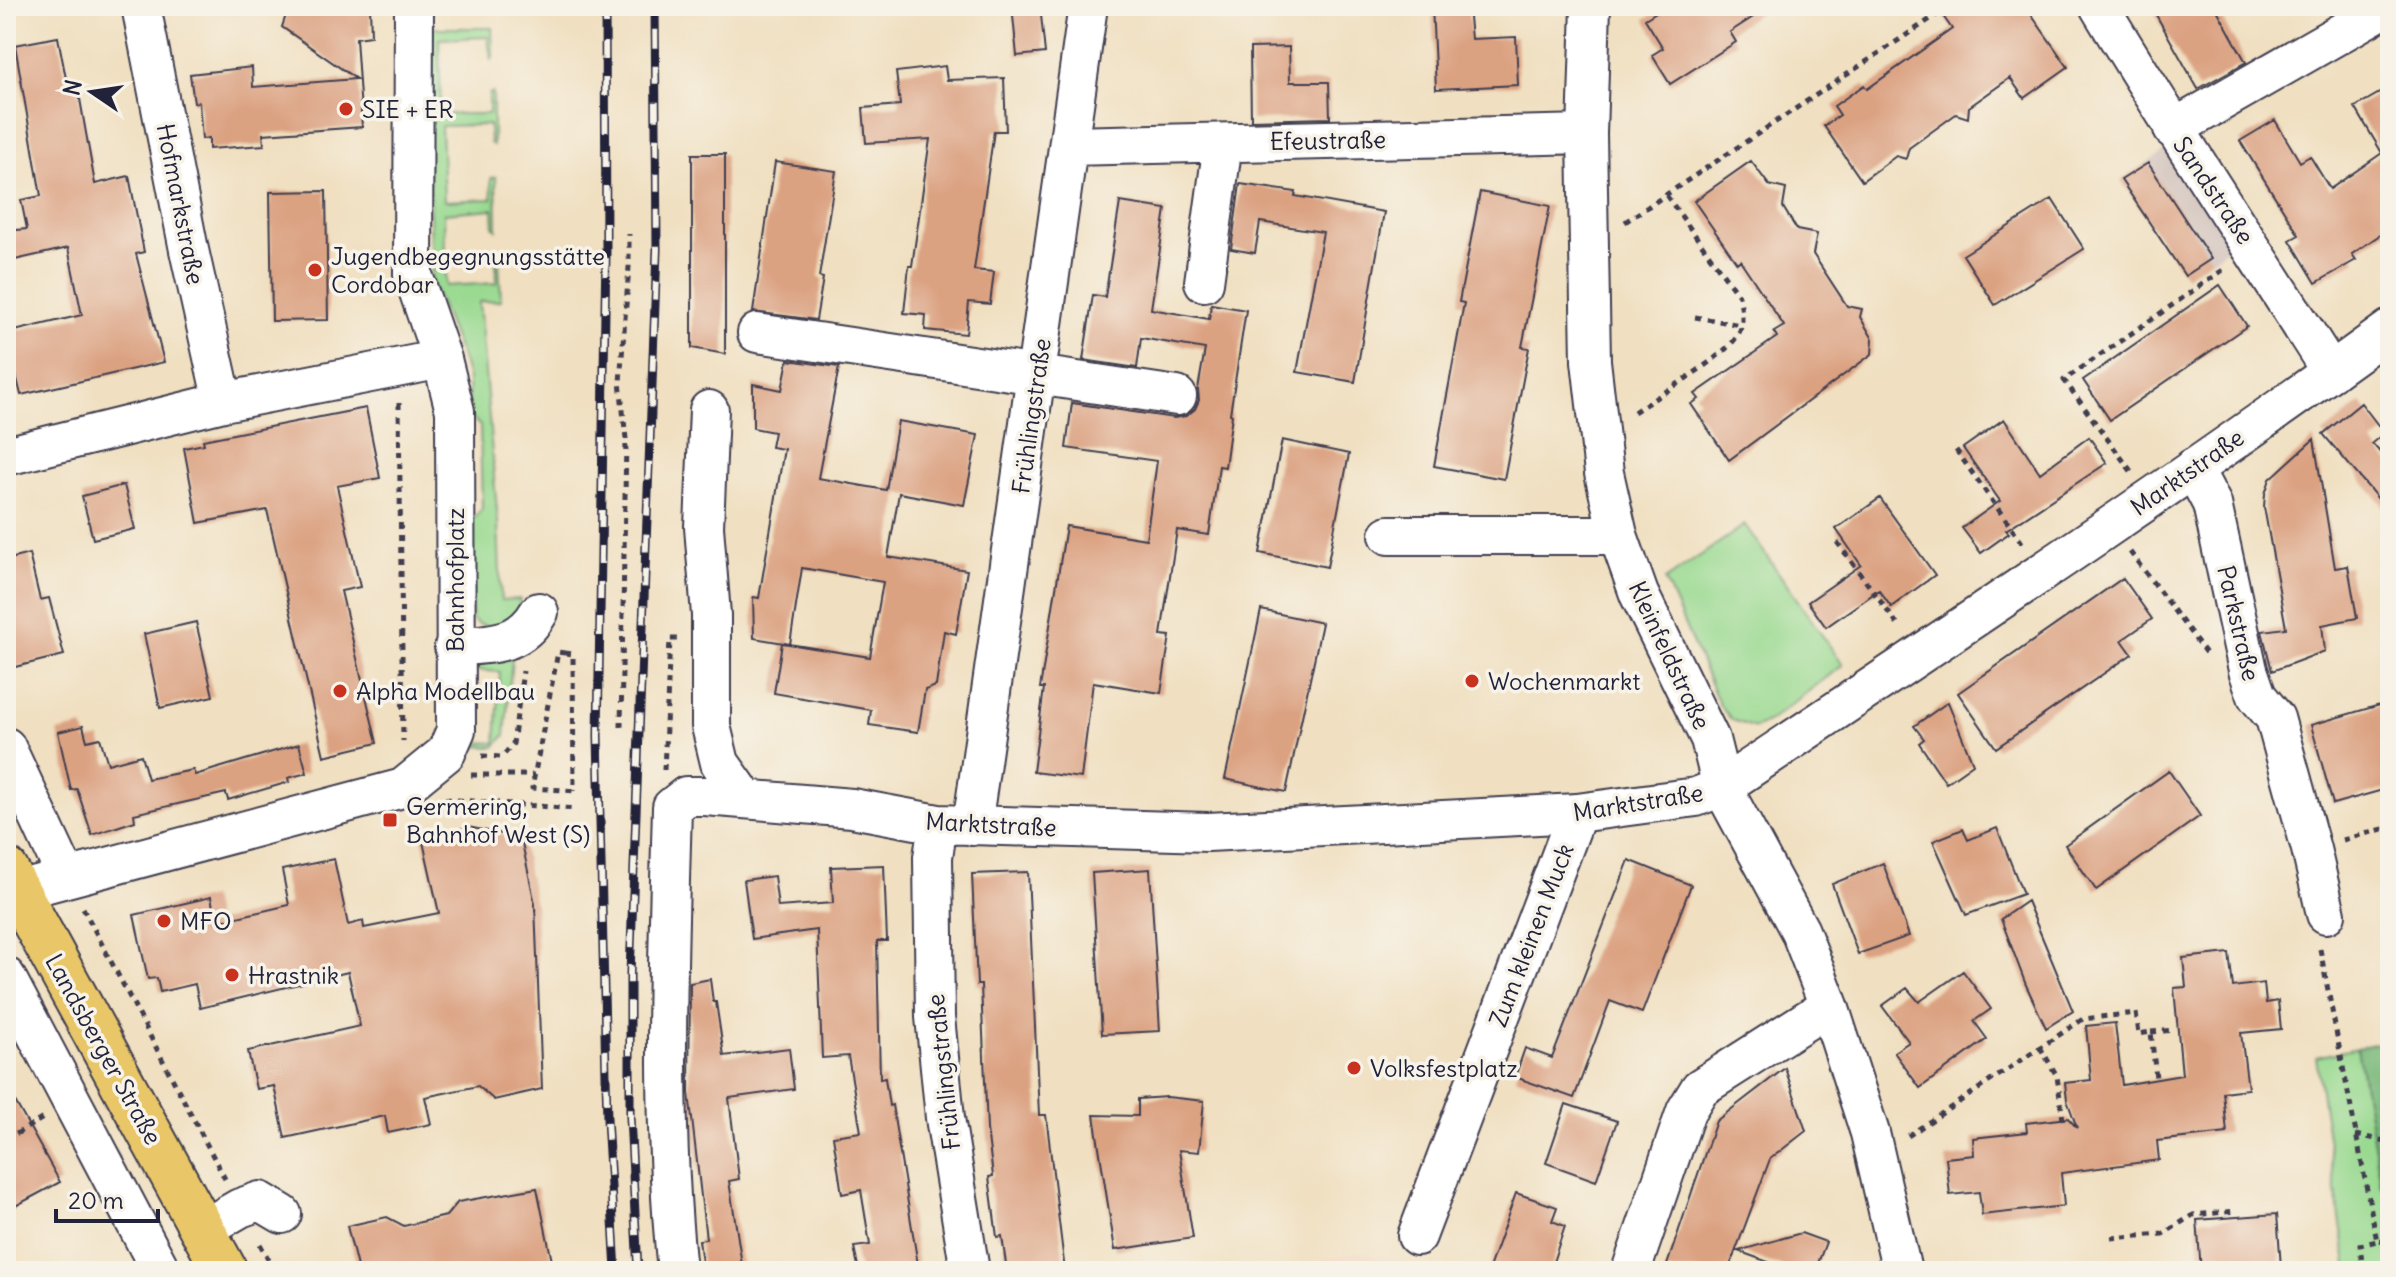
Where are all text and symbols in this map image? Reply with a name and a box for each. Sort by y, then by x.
north arrow [52,52,132,132]
text: N [57,77,88,98]
place label: SIE + ER [362,94,453,124]
marker: SIE + ER [337,100,355,118]
street label: Hofmarkstraße [151,121,211,287]
street label: Efeustraße [1270,124,1386,156]
street label: Sandstraße [2167,131,2261,249]
place label: Jugendbegegnungsstätte Cordobar [331,241,605,299]
marker: Jugendbegegnungsstätte Cordobar [306,261,324,279]
street label: Frühlingstraße [1005,336,1057,496]
street label: Marktstraße [2125,422,2249,522]
street label: Bahnhofplatz [440,508,470,652]
street label: Parkstraße [2211,562,2267,684]
street label: Kleinfeldstraße [1623,576,1717,734]
place label: Wochenmarkt [1488,666,1640,696]
marker: Wochenmarkt [1463,672,1481,690]
place label: Alpha Modellbau [356,676,535,706]
marker: Alpha Modellbau [331,682,349,700]
street label: Marktstraße [1571,777,1705,827]
place label: Germering, Bahnhof West (S) [406,791,590,849]
street label: Marktstraße [925,806,1057,842]
marker: Germering, Bahnhof West (S) [381,811,399,829]
street label: Zum kleinen Muck [1482,839,1580,1031]
place label: MFO [180,906,232,936]
marker: MFO [155,912,173,930]
street label: Landsberger Straße [39,948,169,1150]
place label: Hrastnik [248,960,339,990]
marker: Hrastnik [223,966,241,984]
street label: Frühlingstraße [920,993,966,1151]
place label: Volksfestplatz [1370,1053,1518,1083]
marker: Volksfestplatz [1345,1059,1363,1077]
scale bar [56,1173,158,1223]
text: 20 m [68,1185,124,1215]

